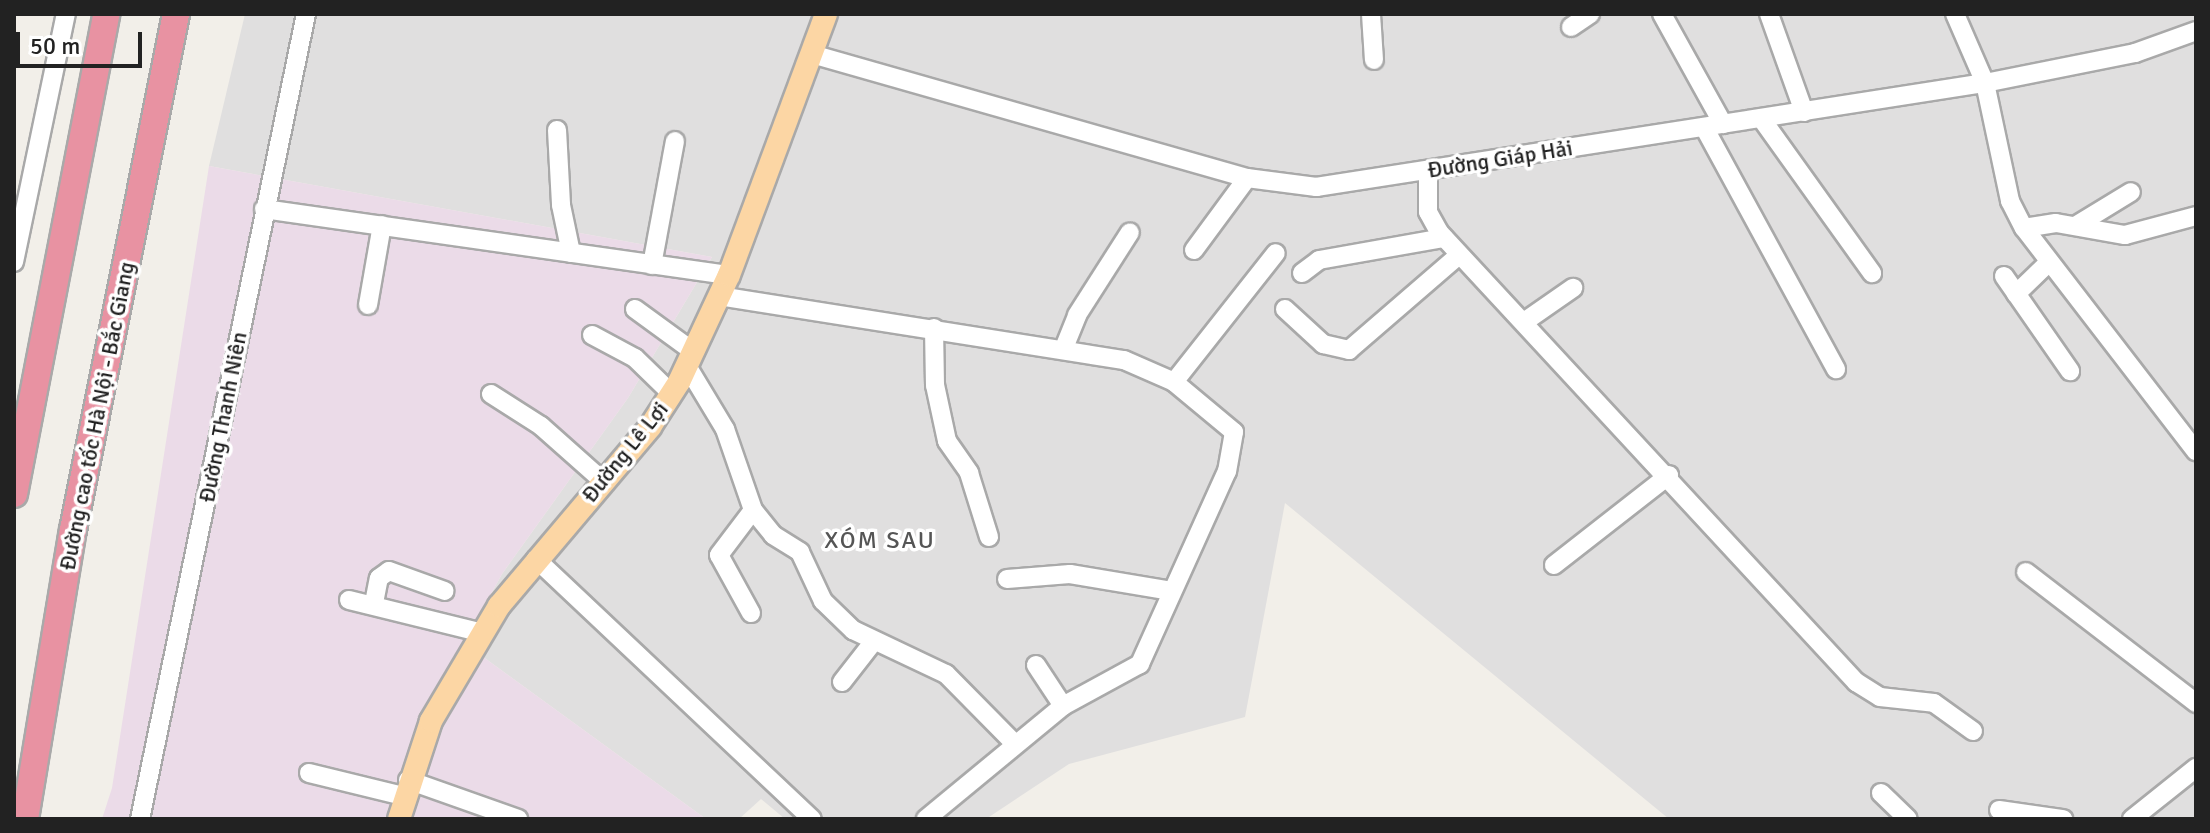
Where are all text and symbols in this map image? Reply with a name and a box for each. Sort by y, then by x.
scale bar [20,16,146,66]
text: 50 m [30,31,80,61]
street label: Đường Giáp Hải [1426,135,1574,183]
street label: Đường cao tốc Hà Nội - Bắc Giang [54,260,140,572]
street label: Đường Thanh Niên [194,329,252,505]
street label: Đường Lê Lợi [576,396,674,508]
district label: XÓM SAU [824,527,936,555]

